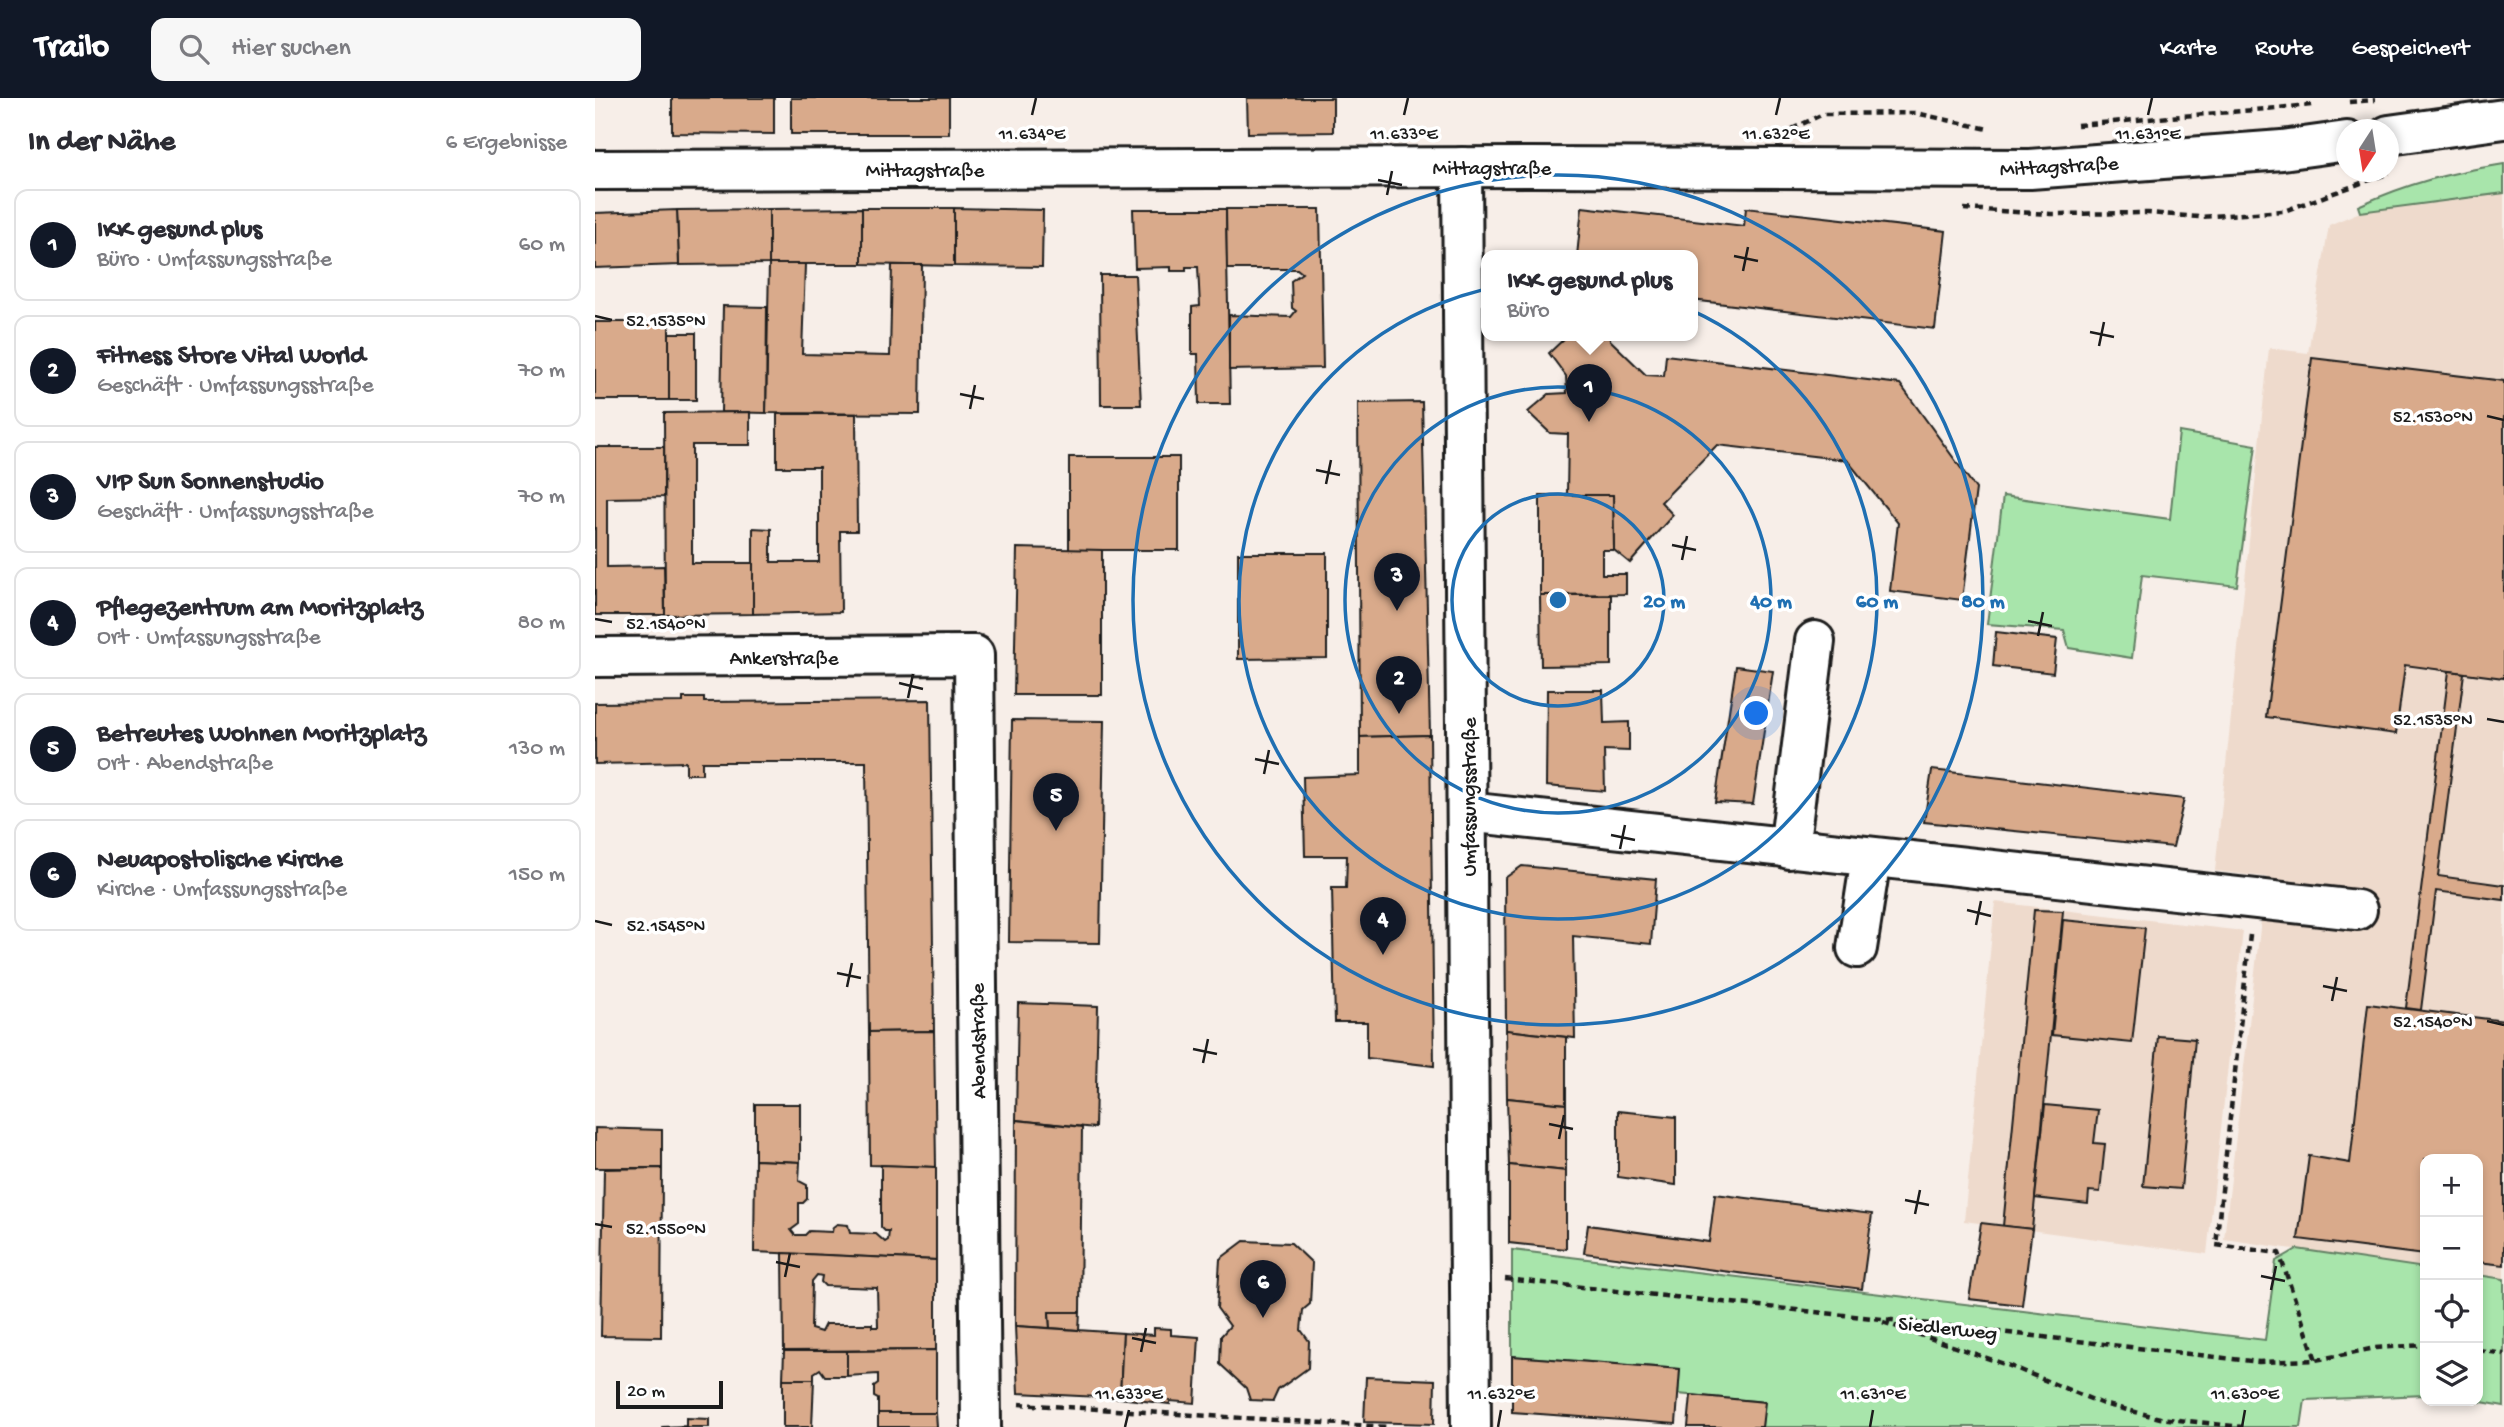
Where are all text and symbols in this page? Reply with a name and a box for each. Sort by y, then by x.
search box [151,18,641,81]
text: Trailo [35,30,109,68]
icon: search [175,30,213,68]
text: Hier suchen [231,34,351,65]
text: Karte [2160,35,2217,64]
text: Route [2255,35,2314,64]
text: Gespeichert [2352,35,2469,64]
north arrow [2336,119,2399,182]
text: 11.634°E [998,125,1066,146]
text: 11.633°E [1369,125,1438,146]
text: 11.632°E [1742,125,1810,146]
text: 11.631°E [2114,125,2181,146]
text: In der Nähe [28,126,175,161]
text: 6 Ergebnisse [446,130,567,157]
street label: Mittagstraße [1999,153,2120,184]
street label: Mittagstraße [1433,158,1553,183]
street label: Mittagstraße [866,160,986,185]
text: IKK gesund plus [97,216,262,247]
text: 1 [48,232,58,259]
text: 60 m [519,232,565,259]
text: Büro · Umfassungsstraße [97,247,332,274]
popup [1481,250,1698,341]
text: IKK gesund plus [1507,267,1672,298]
text: Büro [1507,298,1550,325]
text: 52.1535°N [626,312,706,333]
text: Fitness Store Vital World [97,342,365,373]
text: 2 [47,358,59,385]
text: 70 m [518,358,565,385]
pin: 1 [1566,364,1612,422]
text: Geschäft · Umfassungsstraße [97,373,374,400]
text: 52.1530°N [2393,408,2473,429]
text: VIP Sun Sonnenstudio [97,468,324,499]
text: 3 [47,484,59,511]
text: 70 m [518,484,565,511]
text: Geschäft · Umfassungsstraße [97,499,374,526]
pin: 3 [1374,553,1420,611]
centre of rings [1546,588,1570,612]
text: 20 m [1643,591,1685,616]
text: 40 m [1749,591,1792,616]
text: 60 m [1856,591,1898,616]
text: 80 m [1961,591,2005,616]
text: Pflegezentrum am Moritzplatz [97,594,423,625]
text: 4 [48,610,58,637]
text: 80 m [518,610,565,637]
text: 52.1540°N [626,615,706,636]
text: Ort · Umfassungsstraße [97,625,321,652]
street label: Ankerstraße [730,648,840,673]
pin: 2 [1376,656,1422,714]
your location [1739,696,1773,730]
text: 52.1535°N [2393,711,2473,732]
street label: Umfassungsstraße [1459,716,1484,877]
text: Betreutes Wohnen Moritzplatz [97,720,426,751]
text: 5 [47,736,59,763]
text: 130 m [509,736,565,763]
text: Ort · Abendstraße [97,751,273,778]
pin: 5 [1033,773,1079,831]
text: Neuapostolische Kirche [97,846,343,877]
text: 6 [47,862,59,889]
text: 150 m [509,862,565,889]
text: Kirche · Umfassungsstraße [97,877,347,904]
pin: 4 [1360,897,1406,955]
text: 52.1545°N [627,917,705,938]
street label: Abendstraße [967,982,994,1099]
text: 52.1540°N [2393,1013,2473,1034]
map controls [2420,1154,2483,1406]
button: + [2420,1154,2483,1217]
button: − [2420,1217,2483,1280]
text: 52.1550°N [626,1220,706,1241]
pin: 6 [1240,1260,1286,1318]
button: locate [2420,1280,2483,1343]
street label: Siedlerweg [1897,1313,1998,1348]
button: layers [2420,1343,2483,1406]
scale bar [616,1378,723,1410]
text: 20 m [627,1381,665,1404]
text: 11.633°E [1094,1385,1163,1406]
text: 11.632°E [1467,1385,1535,1406]
text: 11.631°E [1839,1385,1906,1406]
text: 11.630°E [2210,1385,2280,1406]

